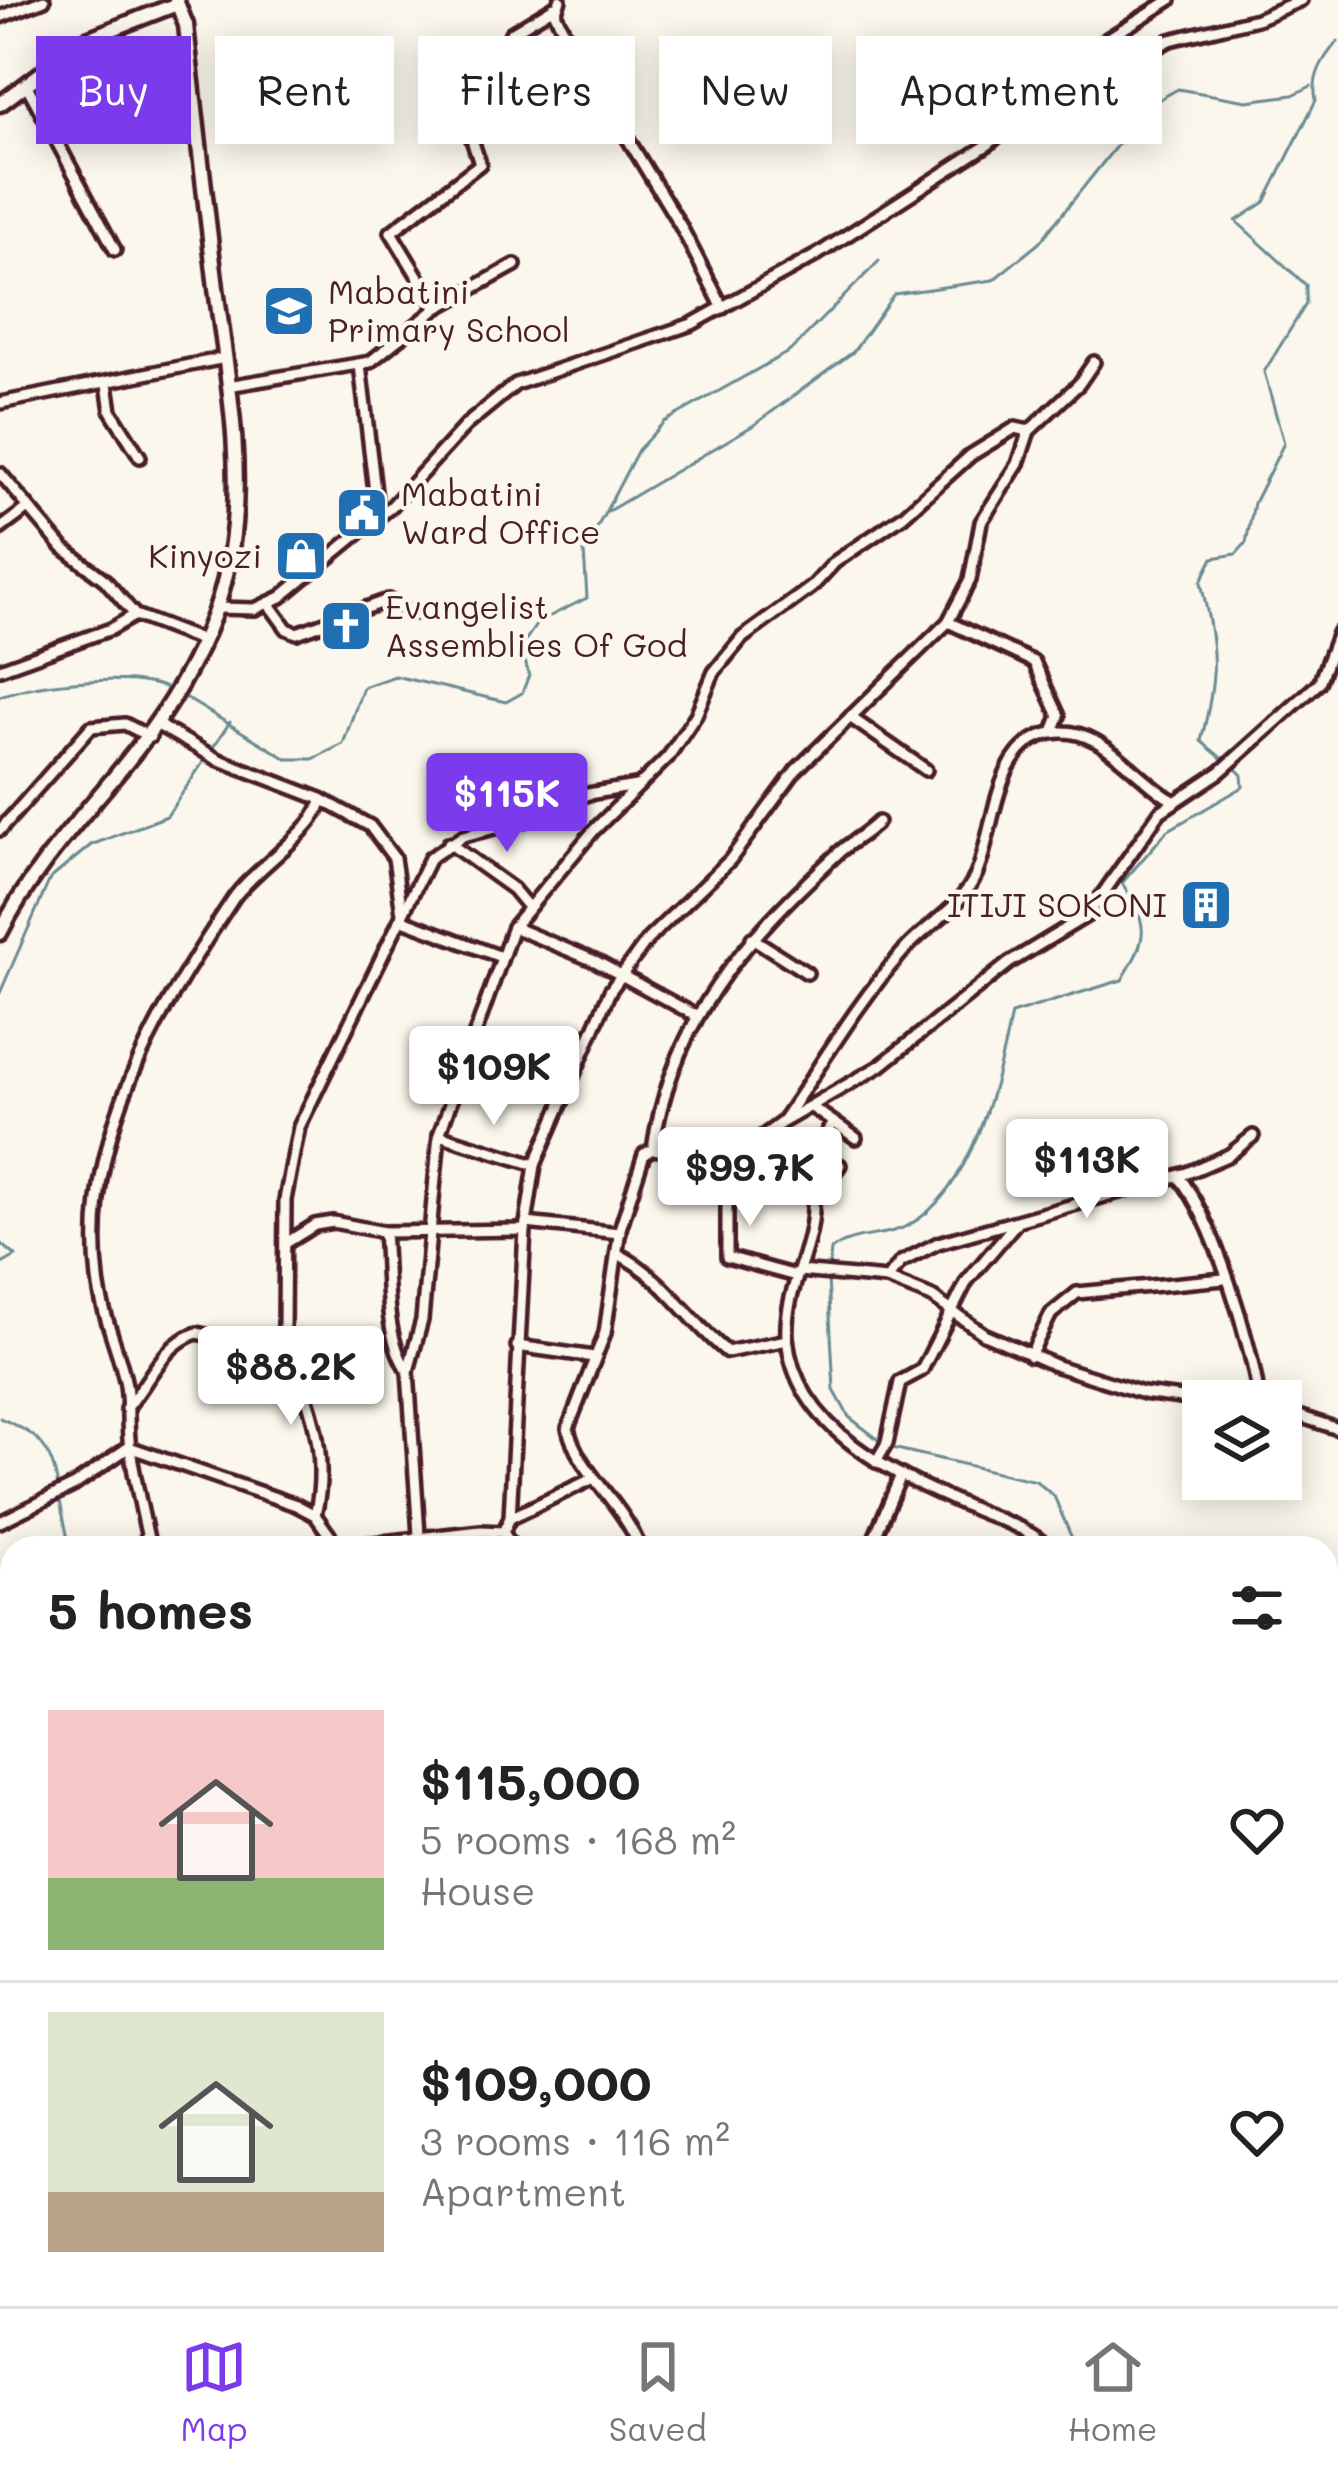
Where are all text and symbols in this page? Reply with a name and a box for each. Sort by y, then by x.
chip: Buy [36,36,191,144]
chip: Rent [215,36,394,144]
chip: Filters [418,36,635,144]
chip: New [659,36,832,144]
chip: Apartment [856,36,1162,144]
place label: Mabatini Primary School [328,269,570,351]
school or university icon: Mabatini Primary School [261,283,317,339]
place label: Mabatini Ward Office [401,471,600,552]
public building icon: Mabatini Ward Office [334,485,390,541]
shop icon: Kinyozi [273,528,329,584]
place label: Kinyozi [148,533,262,577]
place label: Evangelist Assemblies Of God [385,584,688,665]
church icon: Evangelist Assemblies Of God [318,598,374,654]
pin: $115K [423,753,591,855]
text: $115K [453,766,561,817]
building icon: ITIJI SOKONI [1178,877,1234,933]
place label: ITIJI SOKONI [947,882,1167,925]
pin: $109K [410,1026,578,1128]
text: $109K [436,1039,552,1090]
pin: $113K [1003,1119,1171,1221]
pin: $99.7K [652,1127,848,1229]
text: $113K [1033,1132,1141,1183]
text: $99.7K [685,1140,815,1191]
pin: $88.2K [193,1326,389,1428]
text: $88.2K [225,1339,357,1390]
map controls [1182,1380,1302,1500]
button: layers [1182,1380,1302,1500]
text: 5 homes [48,1575,253,1642]
icon: filters [1224,1575,1290,1641]
text: $115,000 [420,1746,641,1813]
icon: home [144,1758,288,1902]
icon: heart [1224,1797,1290,1863]
text: 5 rooms · 168 m² [420,1813,736,1864]
text: House [420,1864,535,1915]
text: $109,000 [420,2047,652,2114]
icon: home [144,2060,288,2204]
icon: heart [1224,2099,1290,2165]
text: 3 rooms · 116 m² [420,2114,730,2165]
text: Apartment [420,2165,626,2216]
tab: Map [180,2334,248,2449]
tab: Saved [609,2334,707,2449]
tab: Home [1068,2334,1157,2449]

